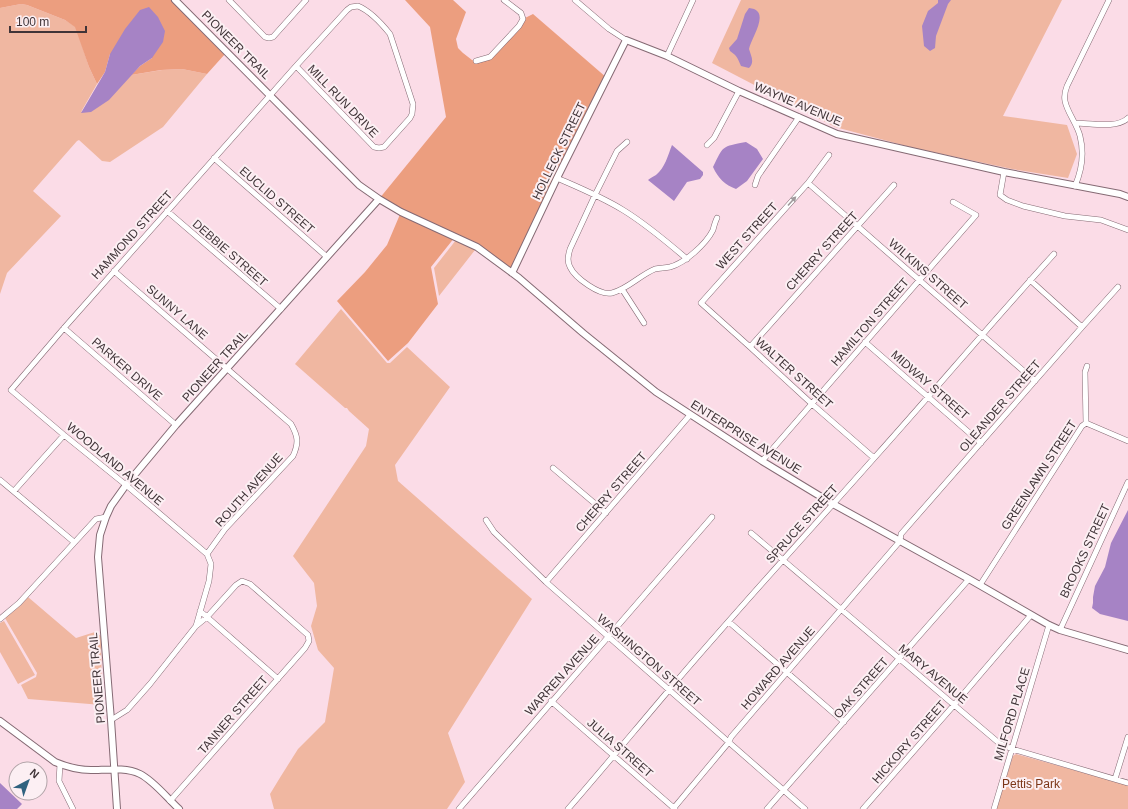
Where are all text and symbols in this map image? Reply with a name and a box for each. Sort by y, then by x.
scale bar [10,8,86,34]
street label: PIONEER TRAIL [199,8,273,82]
text: 100 m [16,15,49,29]
street label: MILL RUN DRIVE [305,62,381,140]
street label: WAYNE AVENUE [752,79,844,129]
street label: HOLLECK STREET [529,99,589,202]
street label: EUCLID STREET [237,164,318,237]
street label: HAMMOND STREET [89,187,176,282]
one-way arrow [788,196,797,206]
street label: WEST STREET [713,199,781,272]
street label: CHERRY STREET [783,208,861,293]
street label: DEBBIE STREET [190,217,271,290]
street label: WILKINS STREET [886,236,971,313]
street label: HAMILTON STREET [828,275,912,369]
street label: SUNNY LANE [144,282,210,342]
street label: PIONEER TRAIL [179,327,251,405]
street label: PARKER DRIVE [89,335,165,403]
street label: WALTER STREET [752,335,836,412]
street label: MIDWAY STREET [888,347,972,423]
street label: OLEANDER STREET [956,357,1044,455]
street label: ENTERPRISE AVENUE [688,397,804,477]
street label: GREENLAWN STREET [998,417,1080,532]
street label: WOODLAND AVENUE [64,419,166,509]
street label: CHERRY STREET [573,449,650,535]
street label: ROUTH AVENUE [212,450,286,530]
street label: SPRUCE STREET [763,481,841,566]
street label: BROOKS STREET [1057,501,1113,600]
street label: WASHINGTON STREET [594,611,704,709]
street label: HOWARD AVENUE [738,624,818,712]
street label: PIONEER TRAIL [86,632,108,724]
street label: WARREN AVENUE [522,632,602,718]
street label: MARY AVENUE [896,641,970,707]
street label: OAK STREET [831,654,892,721]
street label: MILFORD PLACE [991,666,1033,762]
street label: TANNER STREET [195,673,271,757]
street label: HICKORY STREET [869,697,949,786]
street label: JULIA STREET [584,716,656,781]
north arrow [8,761,48,801]
text: N [28,766,42,781]
park label: Pettis Park [1002,777,1061,791]

